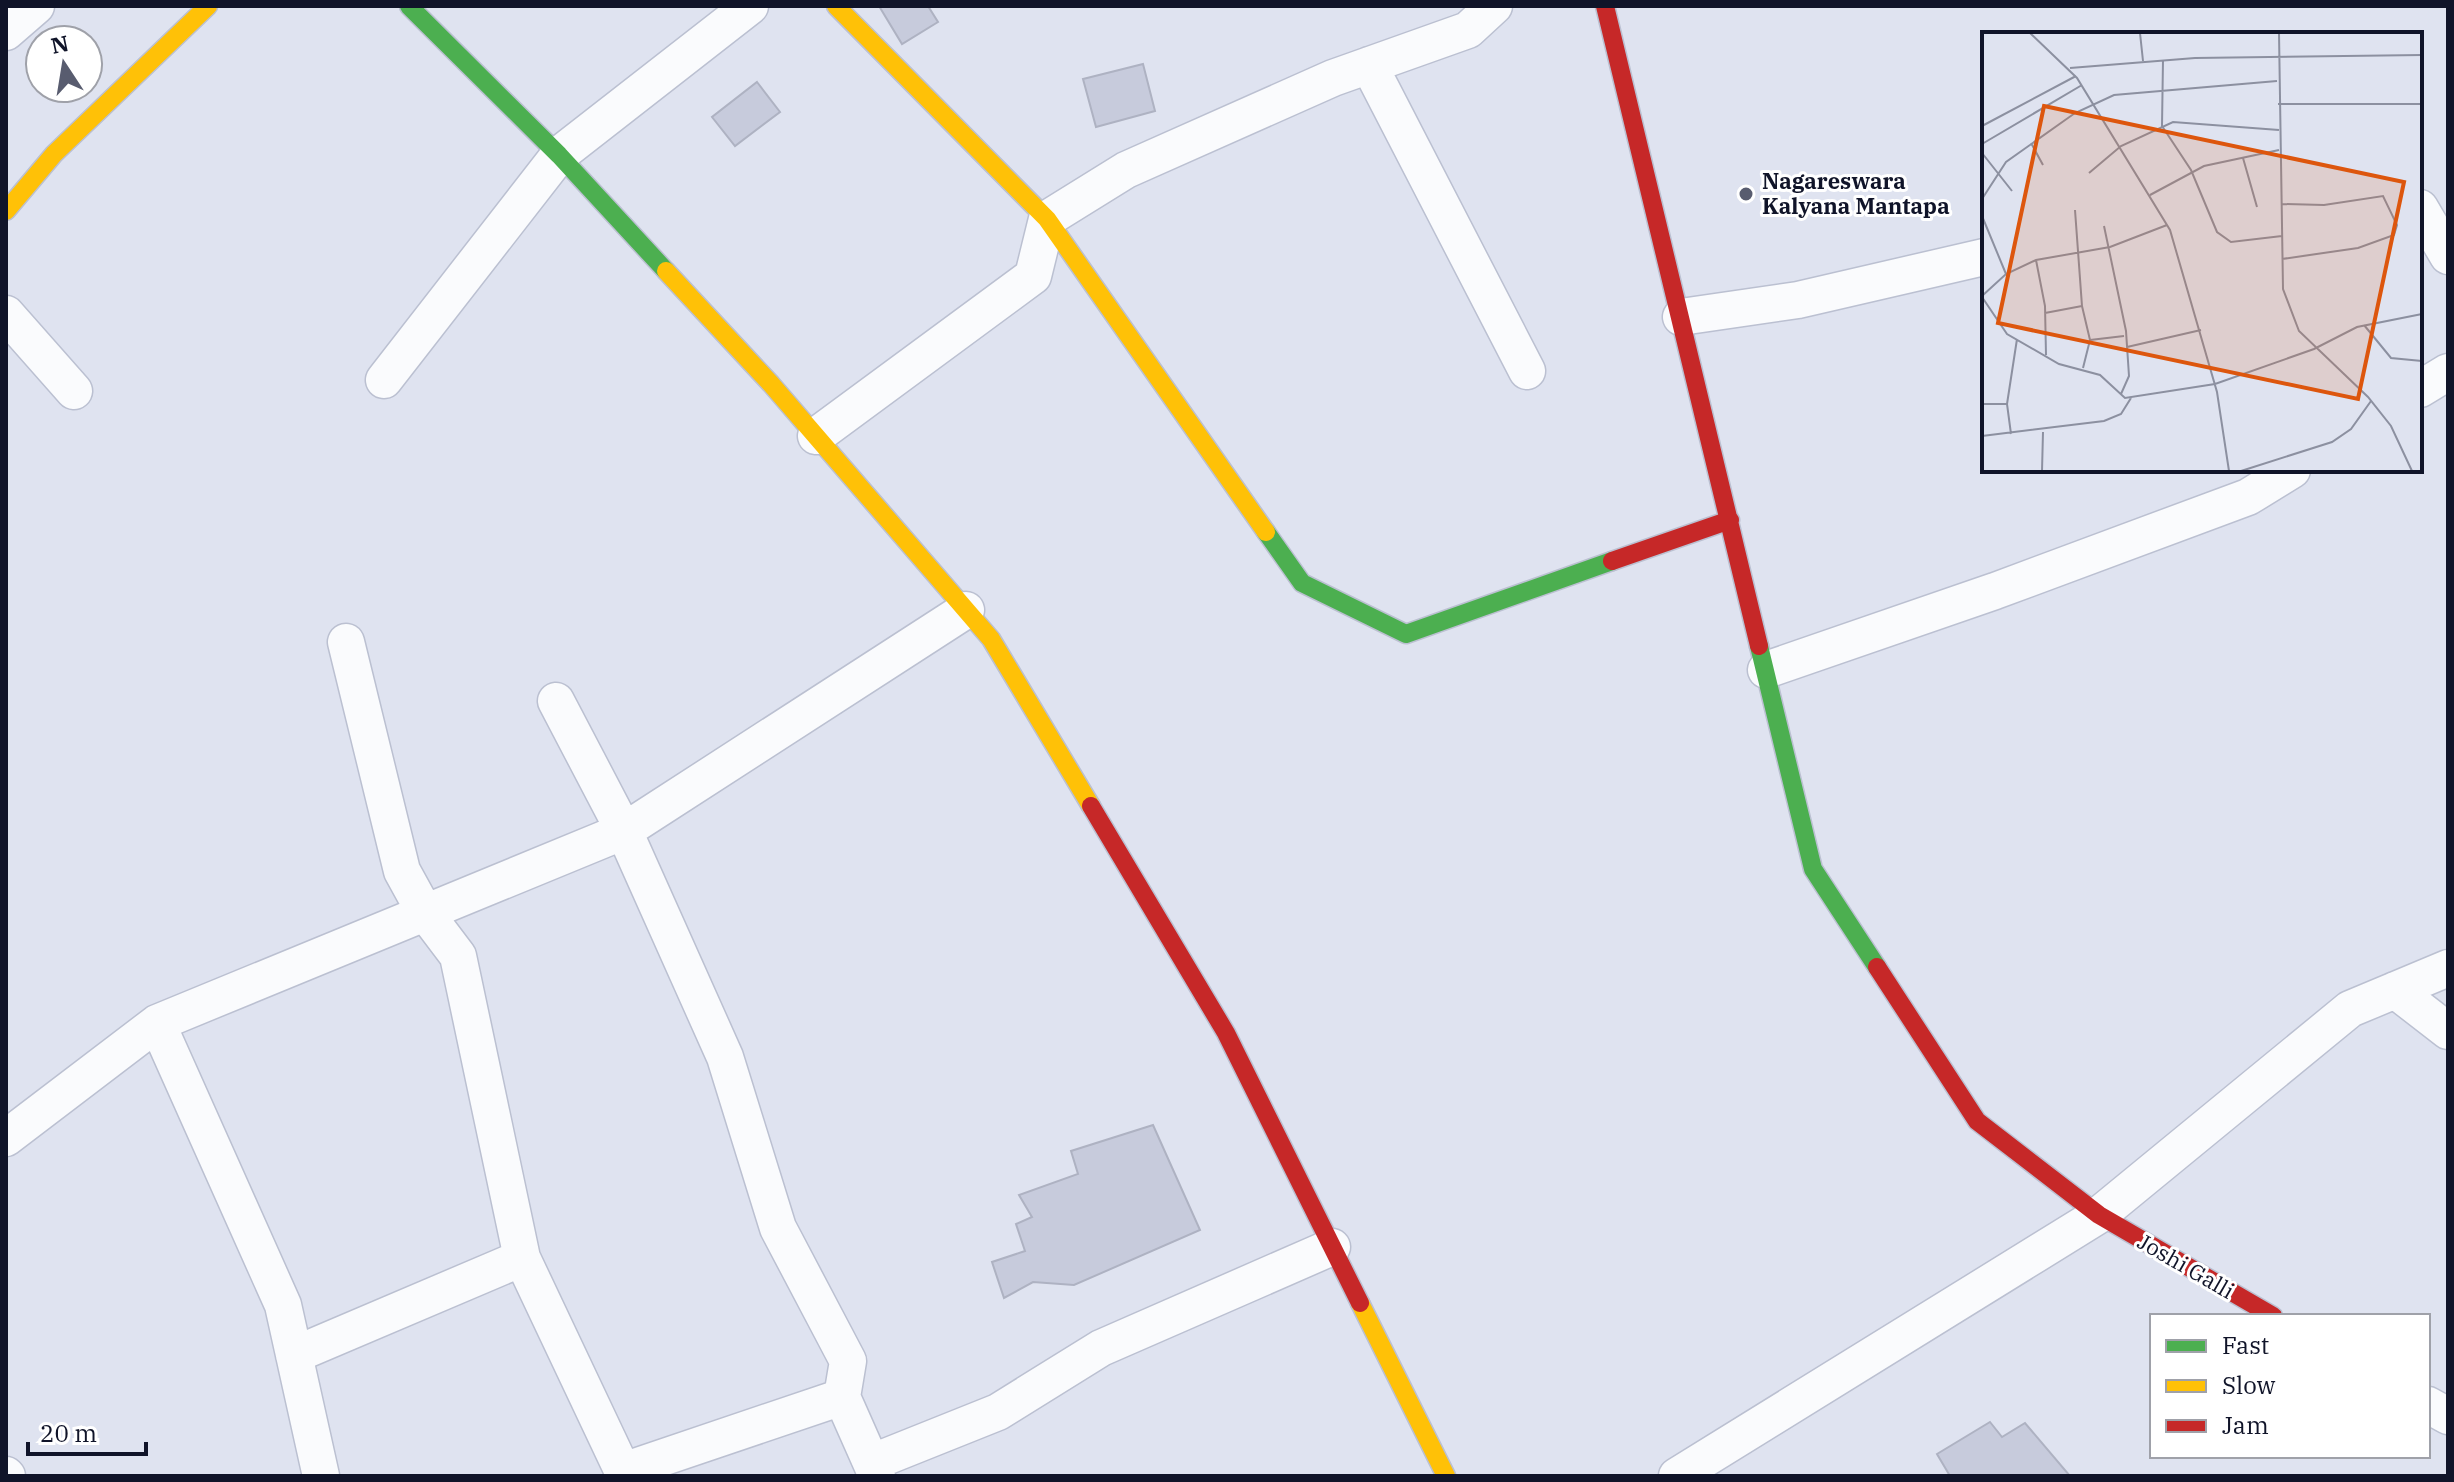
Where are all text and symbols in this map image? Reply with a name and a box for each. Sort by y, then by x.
north arrow [24,24,104,104]
text: N [48,28,71,60]
inset map [1982,32,2422,472]
place label: Nagareswara Kalyana Mantapa [1762,166,1950,220]
marker: Nagareswara Kalyana Mantapa [1737,185,1755,203]
street label: Joshi Galli [2133,1226,2240,1305]
legend [2150,1314,2430,1458]
text: Fast [2222,1329,2269,1361]
text: Slow [2222,1369,2276,1401]
scale bar [28,1406,146,1456]
text: Jam [2222,1409,2269,1441]
text: 20 m [40,1417,97,1449]

